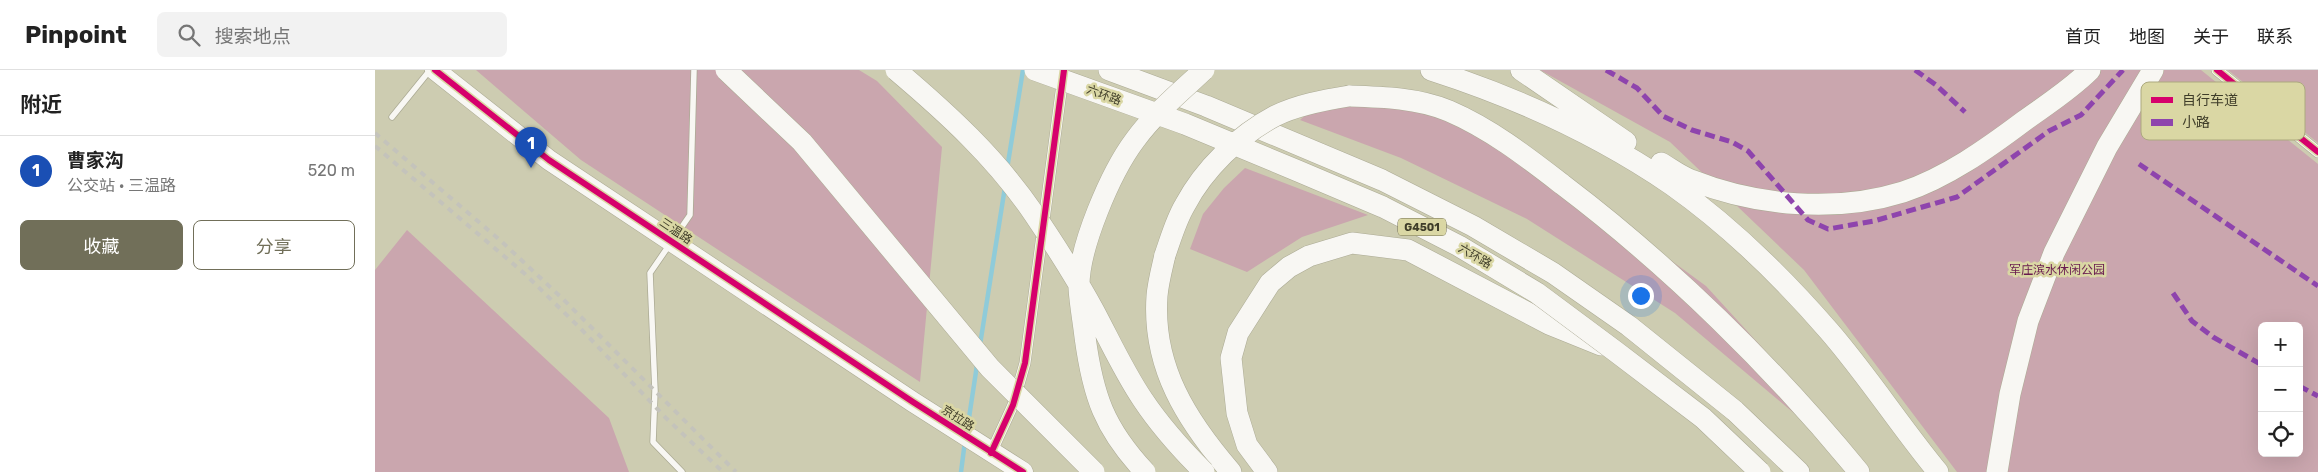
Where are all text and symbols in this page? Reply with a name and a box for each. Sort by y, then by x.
search box [157,12,507,57]
text: Pinpoint [25,21,127,49]
icon: search [175,21,203,49]
text: 搜索地点 [215,25,291,48]
text: 首页 [2065,26,2101,48]
text: 地图 [2129,26,2165,48]
text: 关于 [2193,26,2229,48]
text: 联系 [2257,26,2293,48]
street label: 六环路 [1085,82,1123,108]
legend [2141,82,2305,140]
text: 附近 [20,92,62,117]
text: 自行车道 [2182,92,2238,109]
text: 小路 [2182,114,2210,131]
pin: 1 [515,127,547,168]
text: 曹家沟 [67,149,124,172]
text: 1 [32,161,40,180]
text: 520 m [308,161,355,180]
text: 公交站 · 三温路 [67,176,176,195]
street label: 三温路 [657,215,695,247]
road number: G4501 [1398,218,1446,236]
button: 收藏 [20,220,183,270]
button: 分享 [193,220,355,270]
street label: 六环路 [1456,241,1494,271]
park label: 军庄滨水休闲公园 [2009,263,2105,277]
your location [1628,283,1654,309]
map controls [2258,322,2303,457]
button: + [2258,322,2303,367]
button: − [2258,367,2303,412]
street label: 京拉路 [939,402,977,434]
button: locate [2258,412,2303,457]

